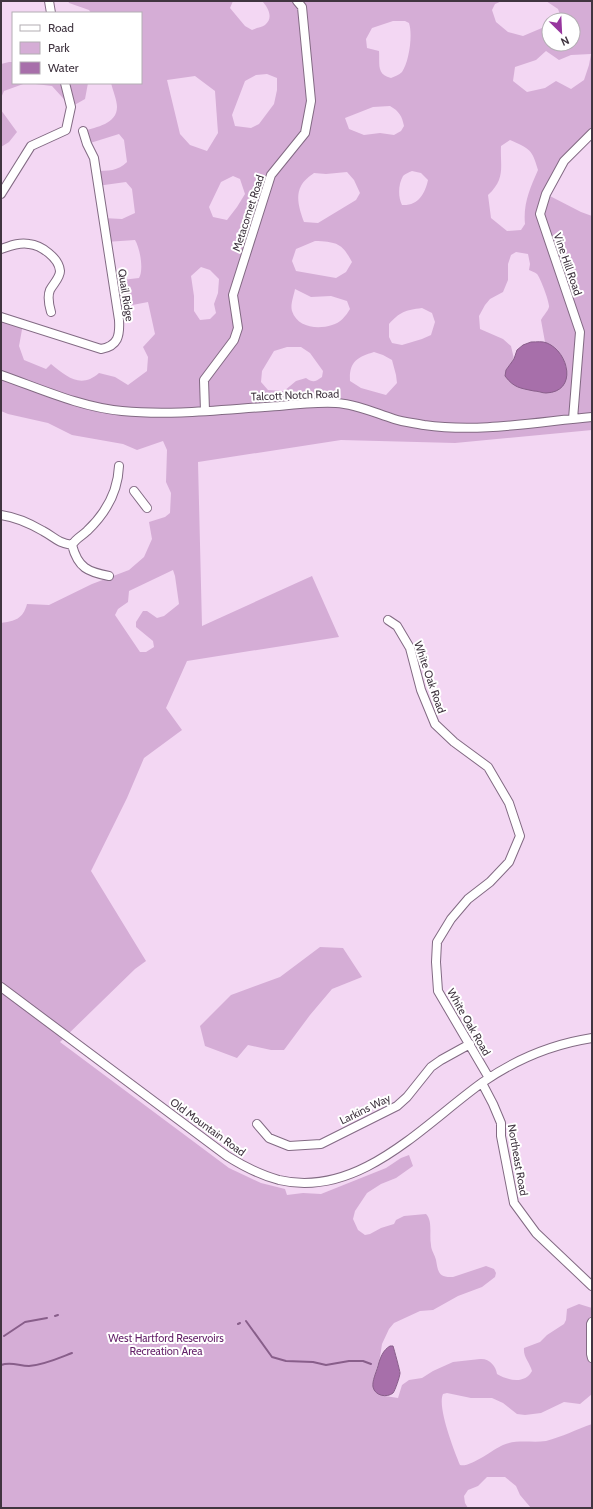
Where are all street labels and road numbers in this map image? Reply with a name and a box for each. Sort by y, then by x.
street label: Metacomet Road [229,173,267,253]
street label: Vine Hill Road [551,231,585,297]
street label: Quail Ridge [115,268,137,323]
street label: Talcott Notch Road [251,386,339,404]
street label: White Oak Road [411,639,449,715]
street label: White Oak Road [444,986,494,1058]
street label: Larkins Way [337,1090,393,1127]
street label: Old Mountain Road [167,1095,249,1159]
street label: Northeast Road [505,1123,531,1197]

